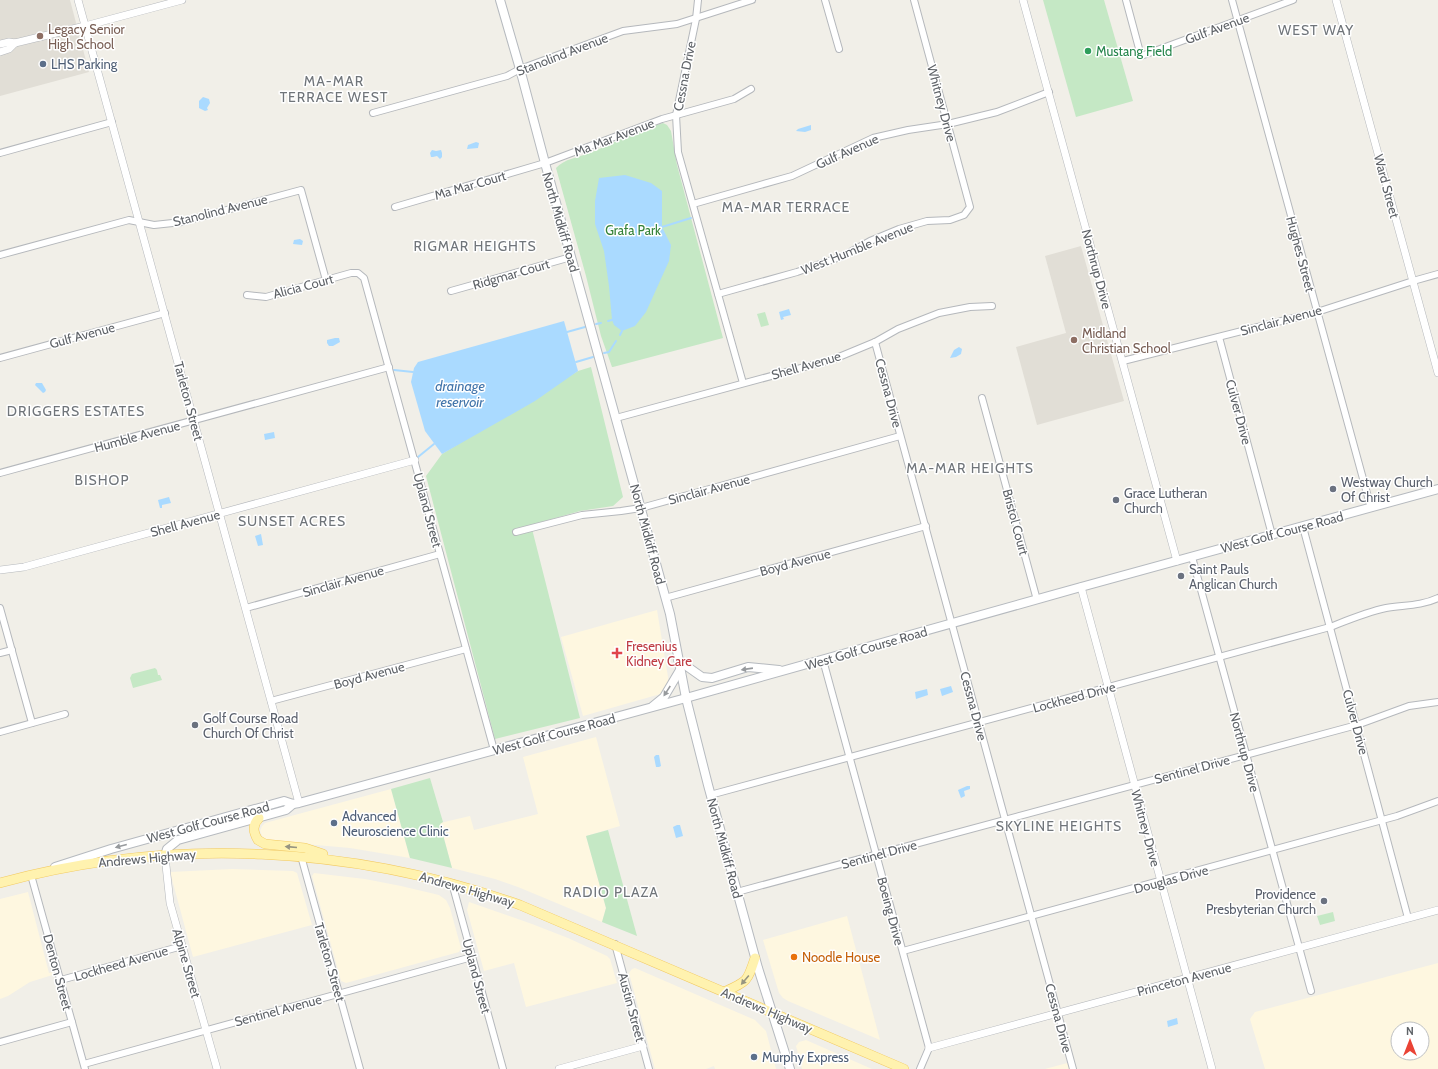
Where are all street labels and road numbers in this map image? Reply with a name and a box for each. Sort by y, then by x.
street label: Gulf Avenue [1183,9,1252,47]
street label: Stanolind Avenue [514,29,610,79]
street label: Cessna Drive [669,39,699,112]
street label: Whitney Drive [924,63,960,144]
street label: Ma Mar Avenue [572,114,657,160]
street label: Gulf Avenue [813,130,881,172]
street label: Ward Street [1371,152,1403,220]
street label: Ma Mar Court [432,167,508,203]
street label: North Midkiff Road [539,170,583,274]
street label: Stanolind Avenue [171,190,269,229]
street label: Hughes Street [1283,214,1319,294]
street label: West Humble Avenue [799,218,916,278]
street label: Northrup Drive [1079,227,1115,311]
street label: Ridgmar Court [471,255,552,293]
street label: Alicia Court [271,270,336,302]
street label: Sinclair Avenue [1238,301,1324,339]
street label: Gulf Avenue [48,319,117,351]
street label: Shell Avenue [769,347,843,383]
street label: Cessna Drive [872,357,906,430]
street label: Tarleton Street [171,360,207,443]
street label: Culver Drive [1223,378,1255,447]
street label: Humble Avenue [92,417,182,455]
street label: Sinclair Avenue [666,470,752,508]
street label: Upland Street [410,471,446,550]
street label: North Midkiff Road [627,482,669,586]
street label: Bristol Court [1000,487,1033,557]
street label: Shell Avenue [148,506,222,540]
street label: West Golf Course Road [1219,508,1345,556]
street label: Boyd Avenue [758,545,832,579]
street label: Sinclair Avenue [301,562,386,600]
street label: West Golf Course Road [803,623,929,673]
street label: Boyd Avenue [332,658,406,692]
street label: Cessna Drive [957,670,991,743]
street label: Lockheed Drive [1031,678,1117,716]
street label: Culver Drive [1340,688,1372,757]
street label: West Golf Course Road [491,710,617,758]
street label: Northrup Drive [1227,710,1263,794]
street label: Sentinel Drive [1152,751,1232,787]
street label: Whitney Drive [1128,788,1164,869]
street label: North Midkiff Road [704,796,746,900]
street label: West Golf Course Road [145,798,271,846]
street label: Sentinel Drive [839,836,919,872]
street label: Andrews Highway [98,846,197,870]
street label: Douglas Drive [1132,861,1210,897]
street label: Andrews Highway [418,868,517,910]
street label: Boeing Drive [874,875,908,947]
street label: Tarleton Street [311,921,349,1004]
street label: Alpine Street [169,927,205,1000]
street label: Denton Street [40,932,76,1012]
street label: Upland Street [459,937,495,1016]
street label: Lockheed Avenue [72,942,170,984]
street label: Princeton Avenue [1135,959,1233,999]
street label: Austin Street [615,971,649,1044]
street label: Cessna Drive [1042,982,1076,1055]
street label: Andrews Highway [719,983,816,1037]
street label: Sentinel Avenue [233,991,324,1029]

